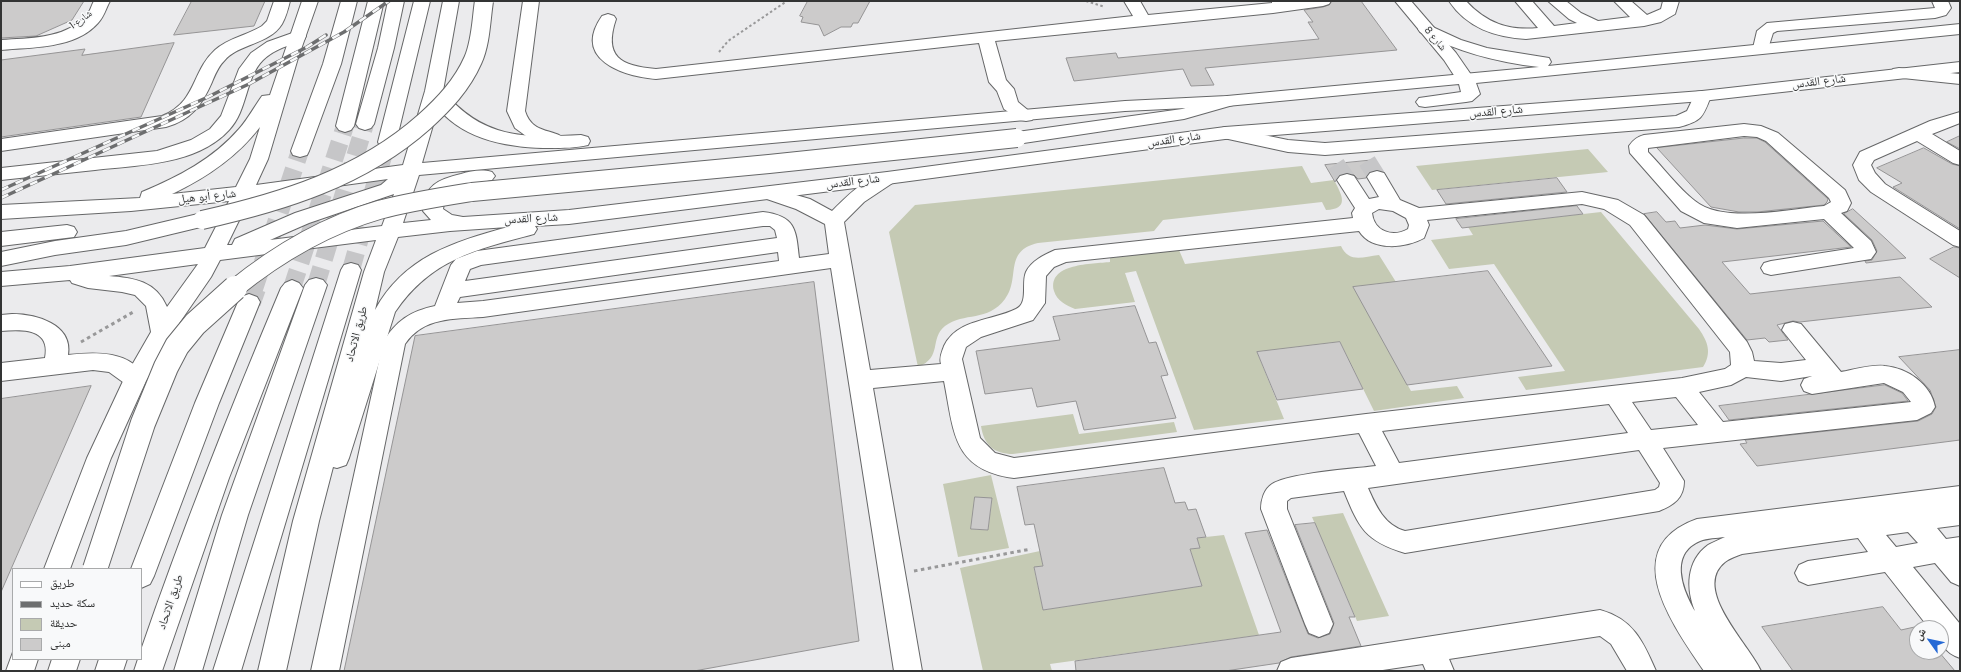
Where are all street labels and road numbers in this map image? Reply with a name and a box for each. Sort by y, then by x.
street label: شارع 1 [67,8,95,32]
street label: شارع 8 [1421,24,1449,54]
street label: شارع القدس [1791,72,1847,92]
street label: شارع القدس [1469,102,1523,122]
street label: شارع القدس [1146,129,1202,151]
street label: شارع القدس [825,172,881,192]
street label: شارع أبو هيل [177,187,237,207]
street label: شارع القدس [504,210,558,228]
street label: طريق الاتحاد [343,305,371,363]
street label: طريق الاتحاد [155,573,187,631]

